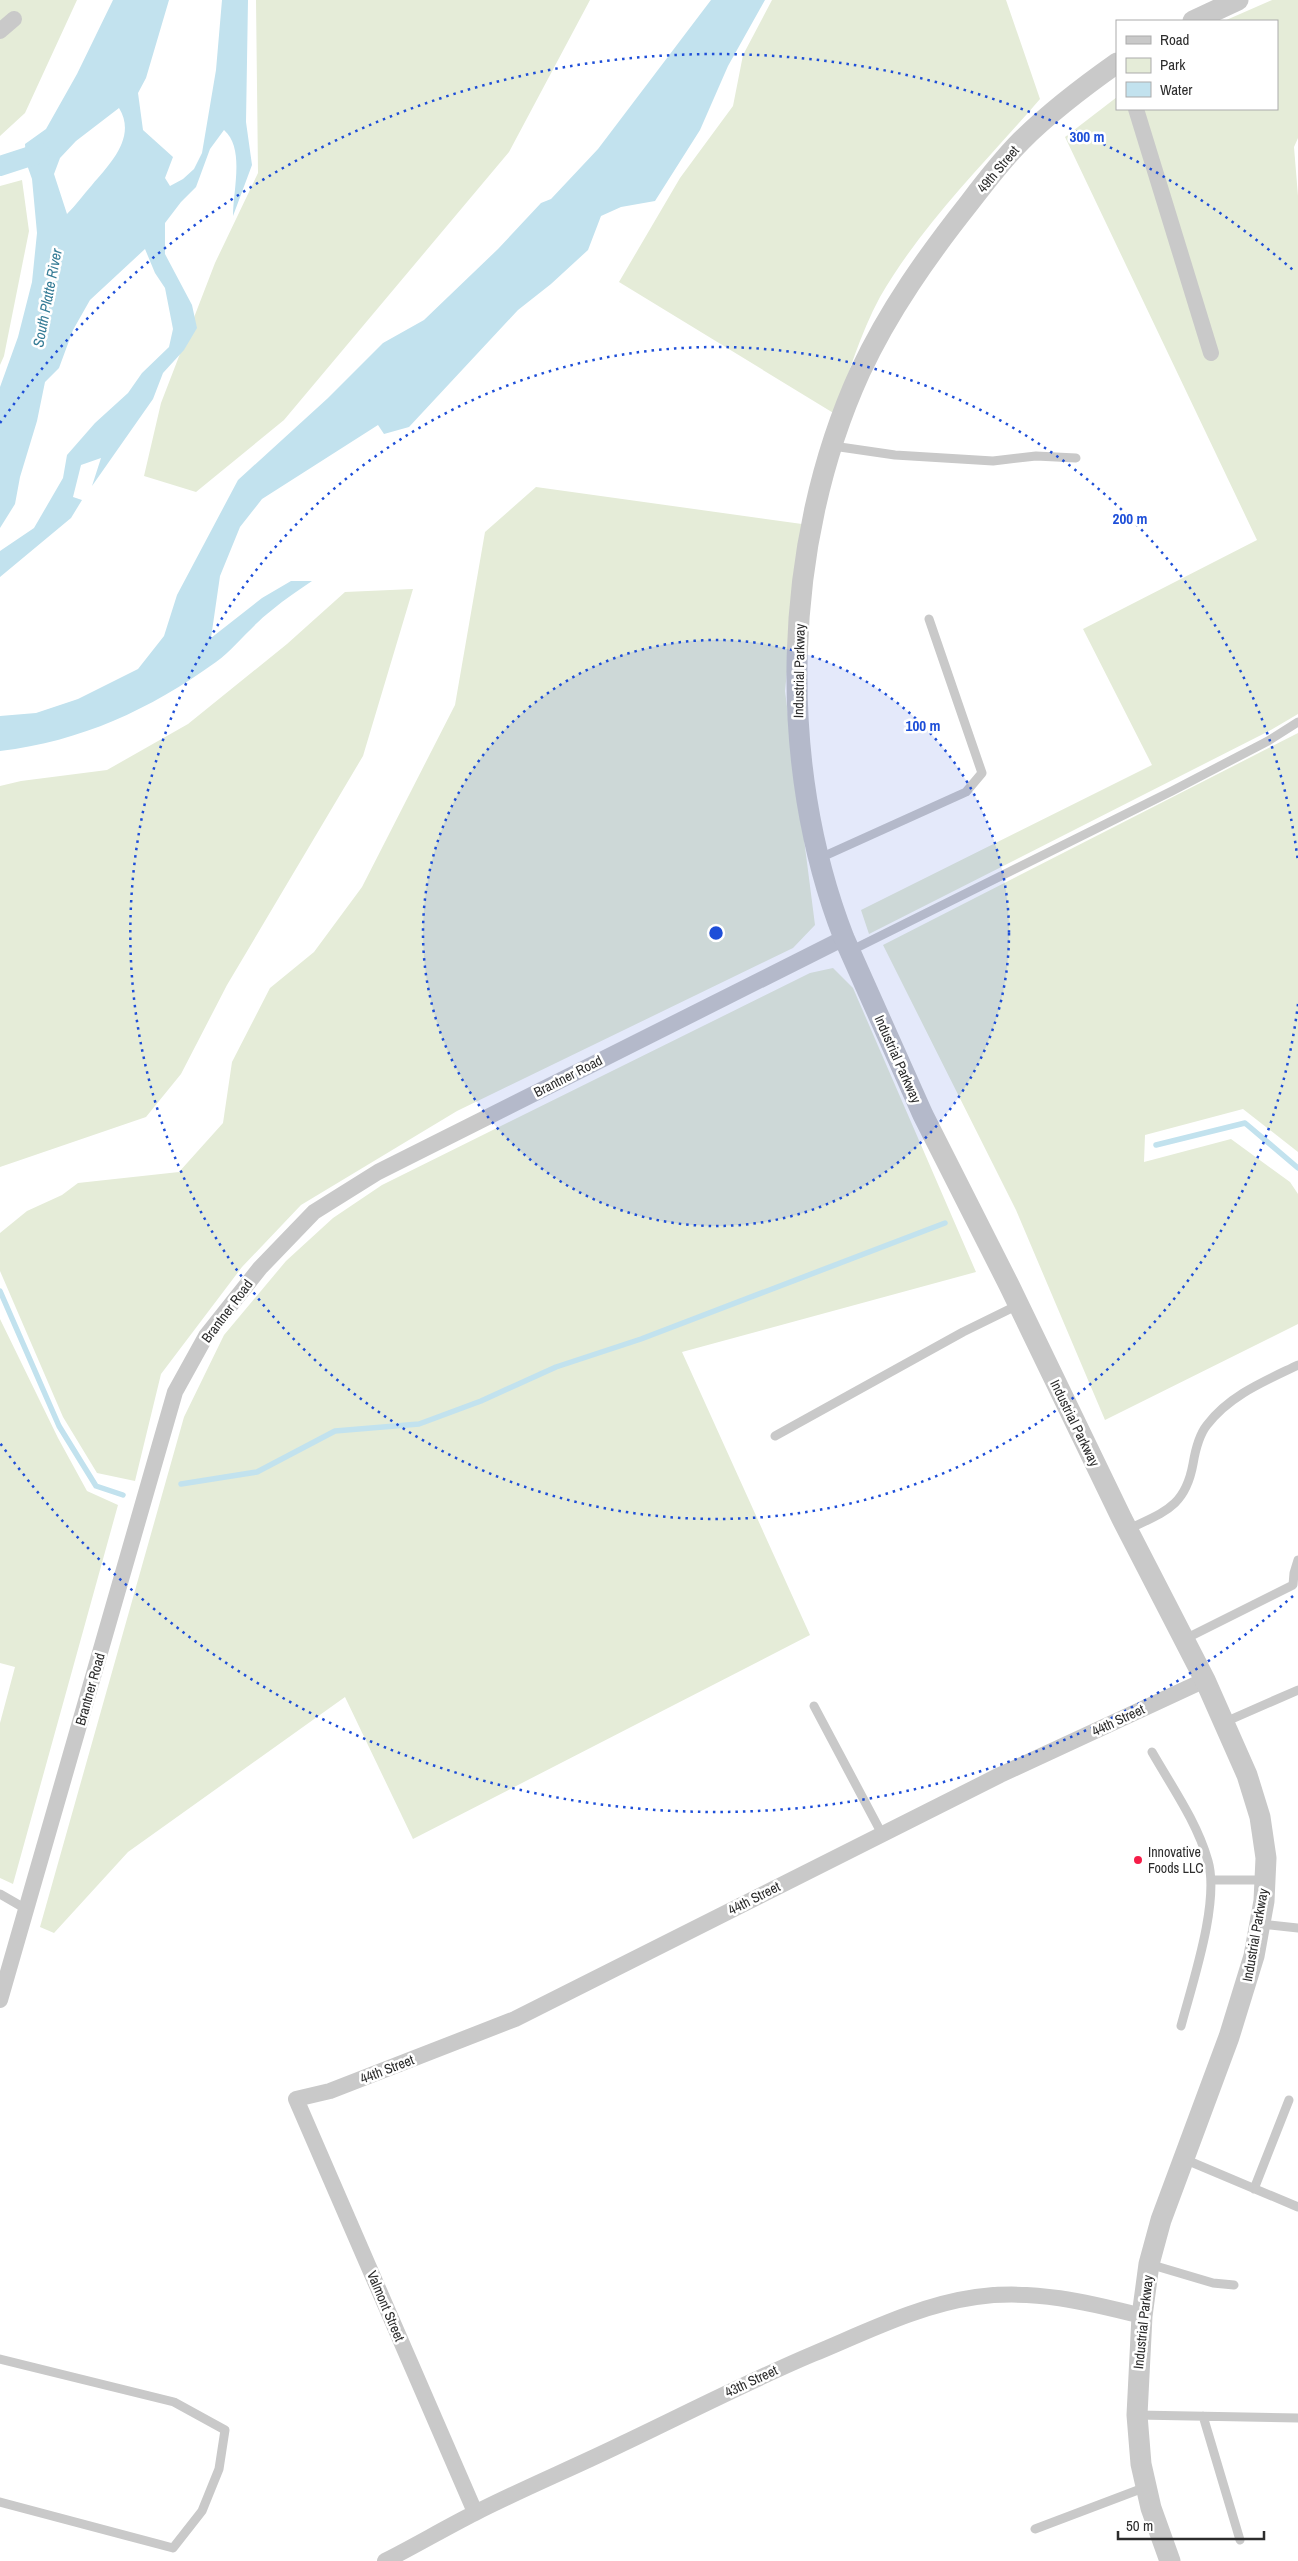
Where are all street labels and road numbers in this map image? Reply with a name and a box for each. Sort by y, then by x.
street label: 49th Street [973,142,1023,196]
street label: Industrial Parkway [789,623,809,718]
street label: Industrial Parkway [871,1012,926,1106]
street label: Brantner Road [531,1051,605,1101]
street label: Brantner Road [197,1276,257,1346]
street label: Industrial Parkway [1046,1377,1104,1470]
street label: Brantner Road [71,1651,109,1727]
street label: 44th Street [1089,1700,1147,1740]
street label: 44th Street [725,1877,783,1919]
street label: Industrial Parkway [1238,1887,1272,1983]
street label: 44th Street [358,2051,416,2087]
street label: Valmont Street [363,2268,409,2344]
street label: Industrial Parkway [1129,2274,1157,2370]
street label: 43th Street [722,2361,780,2401]

